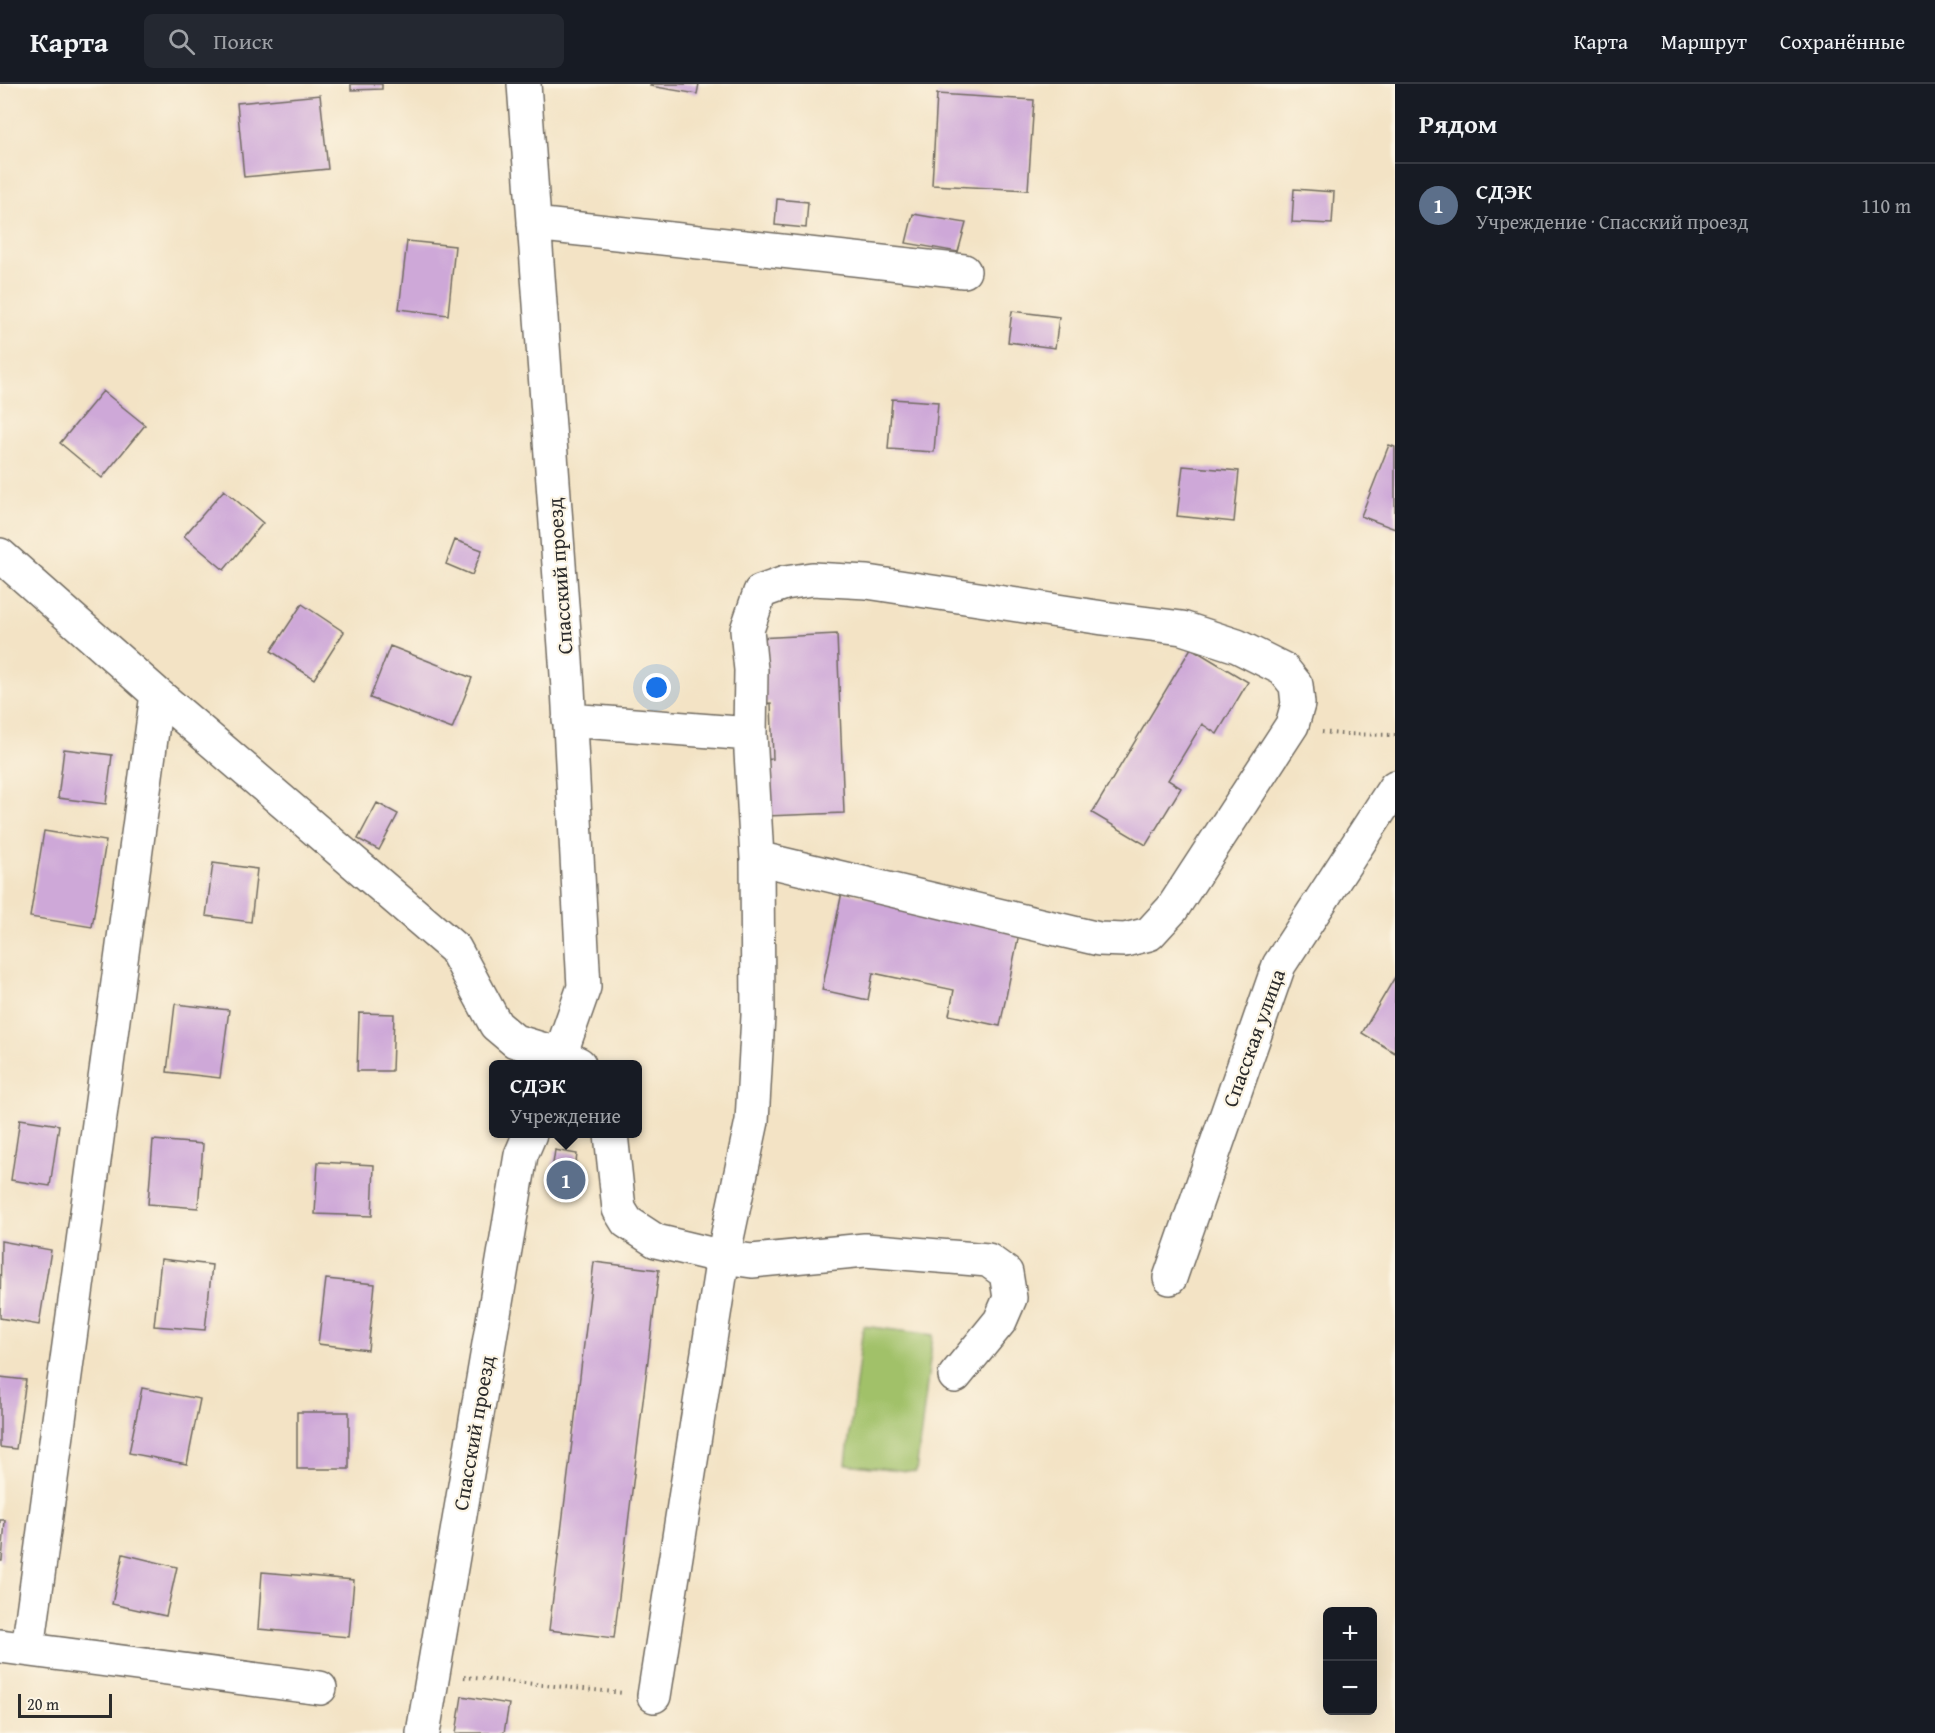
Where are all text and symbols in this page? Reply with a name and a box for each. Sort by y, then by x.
search box [144,14,564,68]
text: Карта [30,21,108,62]
icon: search [165,25,198,58]
text: Поиск [213,25,273,57]
text: Карта [1574,26,1628,57]
text: Маршрут [1661,26,1747,57]
text: Сохранённые [1780,26,1905,57]
text: Рядом [1419,104,1497,143]
text: СДЭК [1476,175,1532,207]
text: 1 [1433,191,1444,220]
text: 110 m [1861,191,1911,220]
text: Учреждение · Спасский проезд [1476,207,1748,236]
street label: Спасский проезд [539,496,580,655]
your location [642,673,671,702]
street label: Спасская улица [1214,964,1293,1111]
popup [489,1060,642,1138]
text: СДЭК [510,1069,566,1101]
text: Учреждение [510,1101,621,1130]
pin: 1 [546,1158,586,1202]
street label: Спасский проезд [445,1352,502,1513]
map controls [1323,1607,1377,1715]
button: + [1323,1607,1377,1661]
button: − [1323,1661,1377,1715]
scale bar [18,1691,112,1718]
text: 20 m [27,1692,59,1716]

